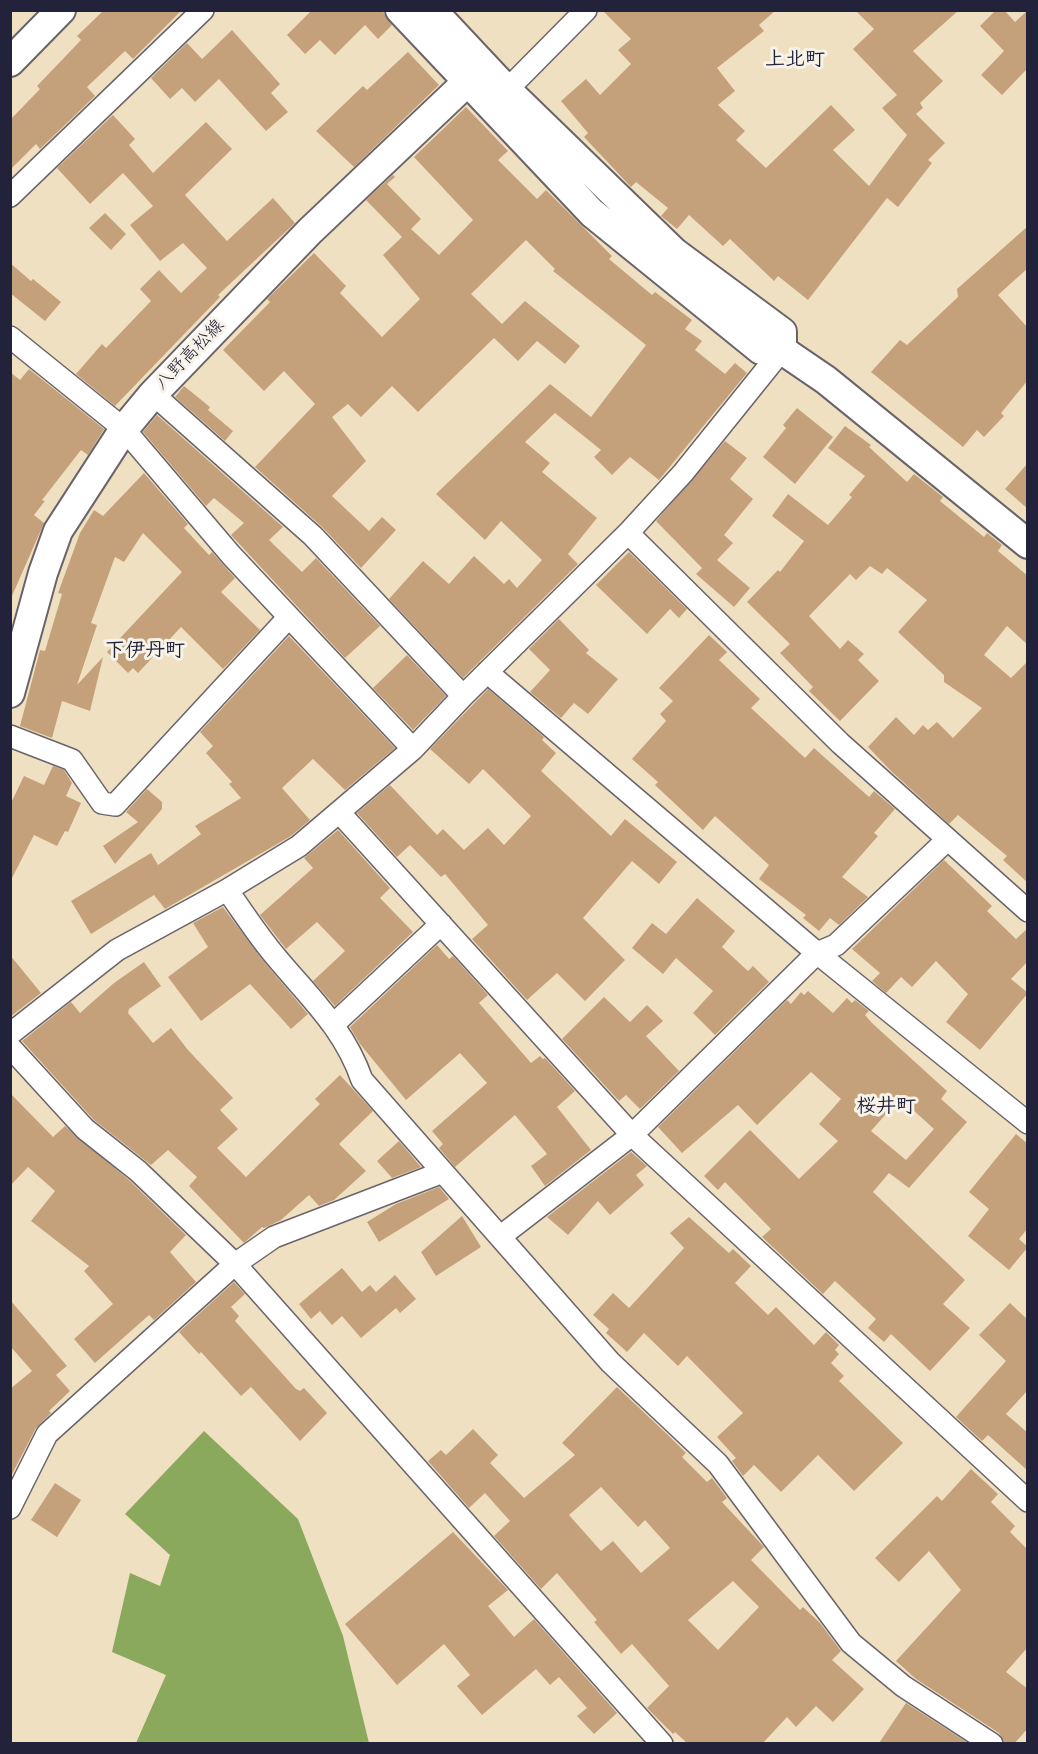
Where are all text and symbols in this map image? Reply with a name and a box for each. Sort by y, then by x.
district label: 上北町 [765,48,825,72]
street label: 八野高松線 [151,315,229,395]
district label: 下伊丹町 [105,639,185,663]
district label: 桜井町 [856,1095,916,1119]

